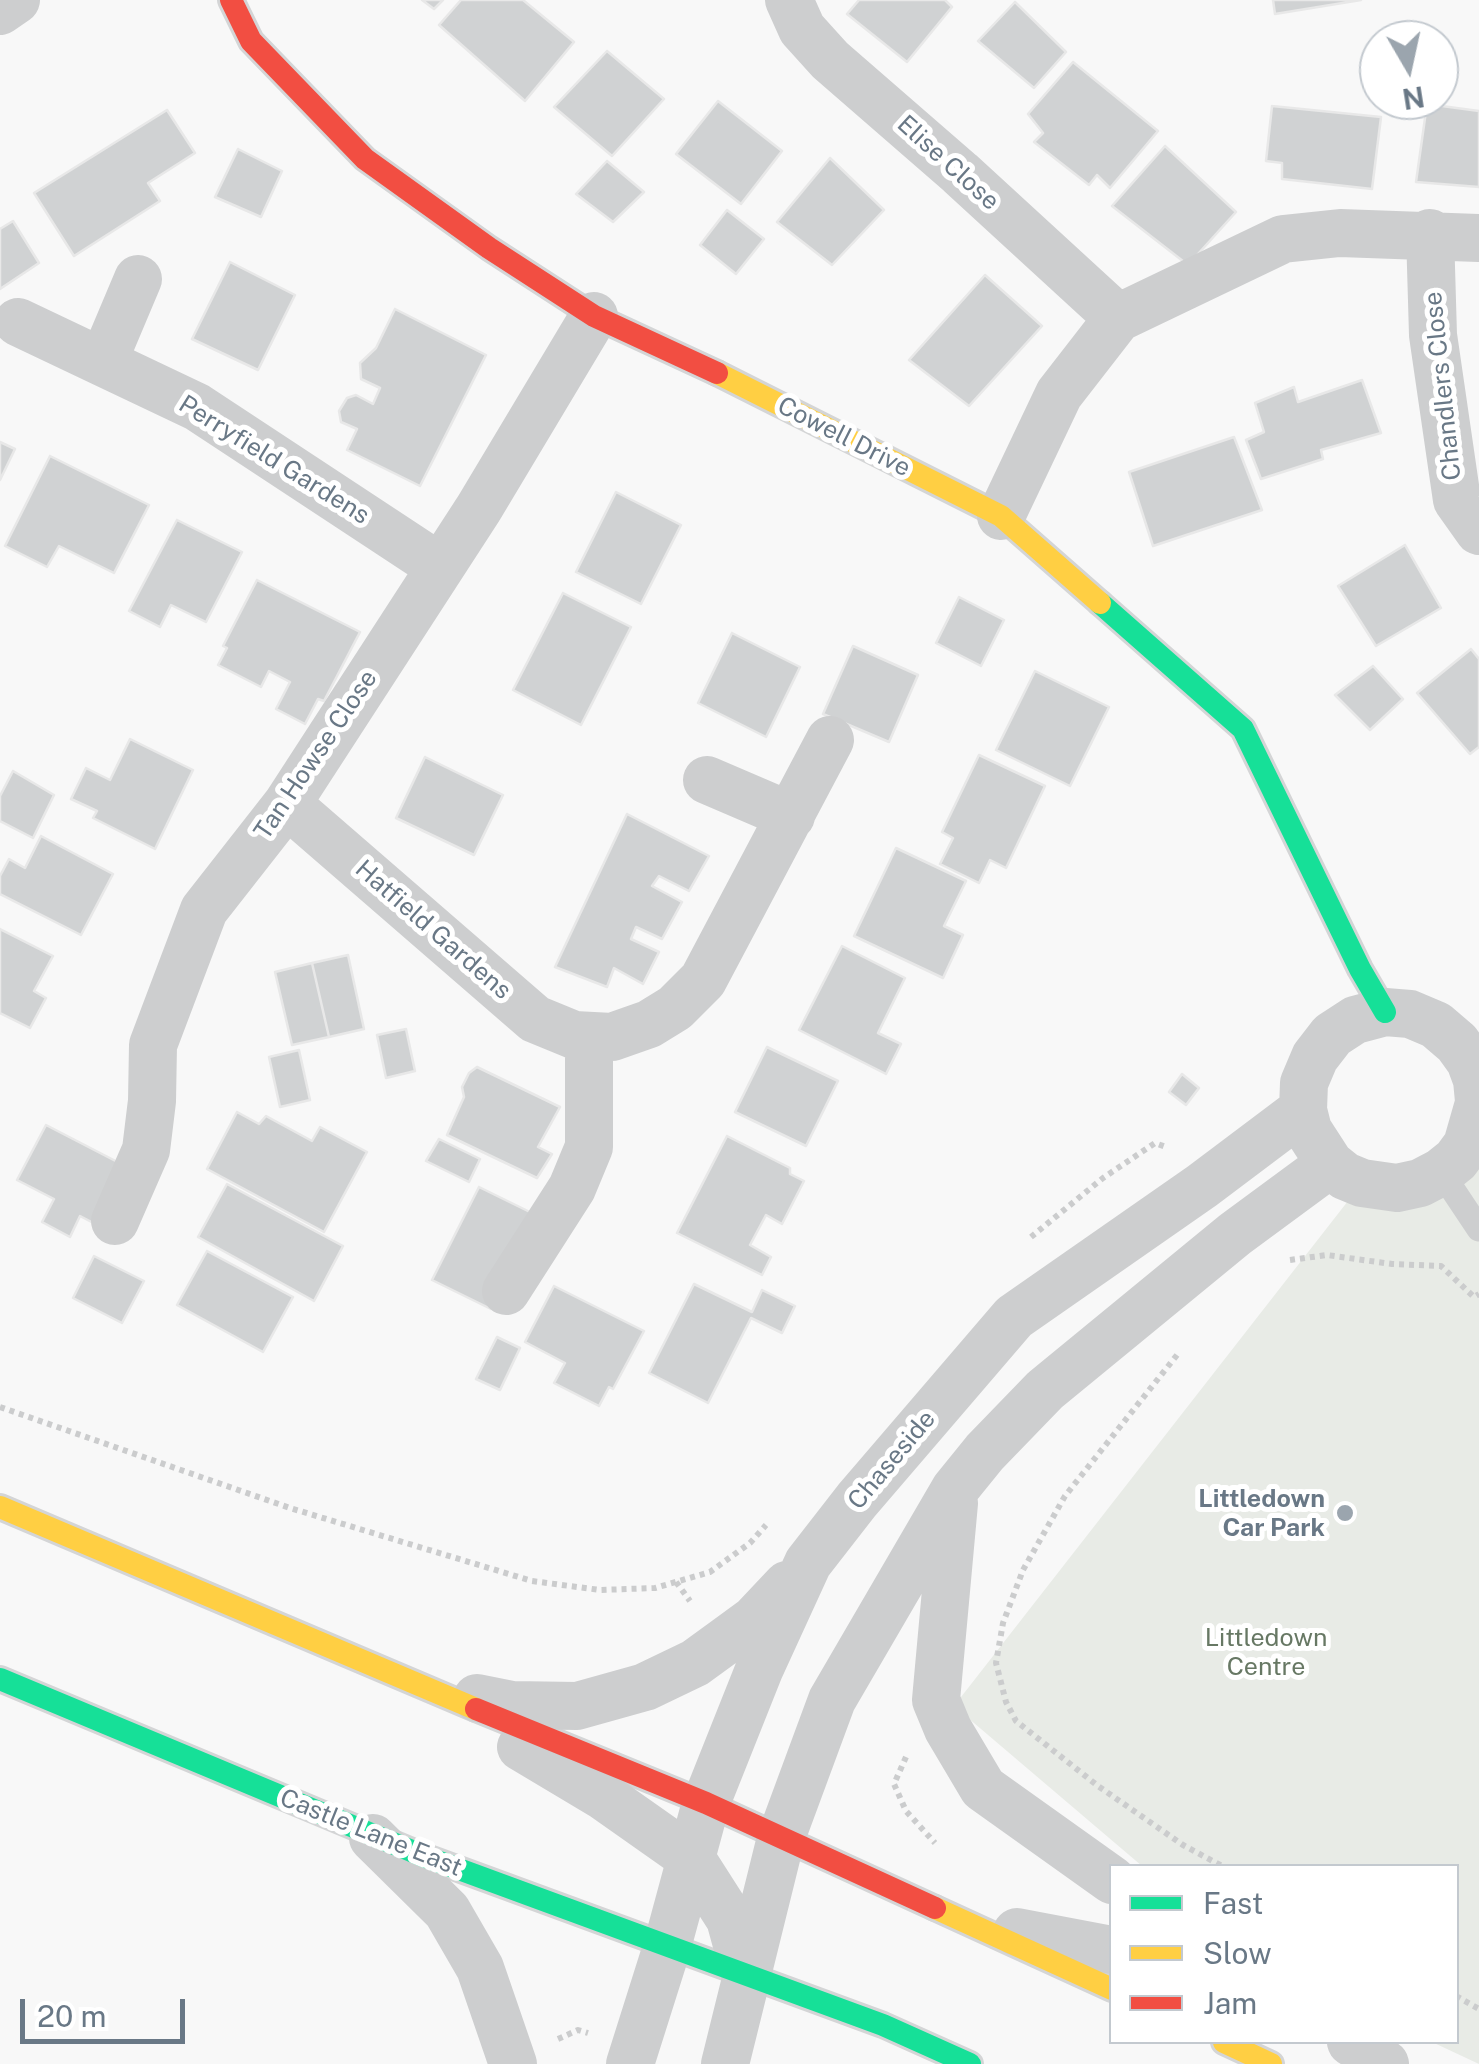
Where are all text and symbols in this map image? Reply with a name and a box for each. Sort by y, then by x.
north arrow [1359,20,1459,120]
text: N [1400,80,1427,116]
street label: Elise Close [891,109,1005,217]
street label: Chandlers Close [1418,290,1468,482]
street label: Perryfield Gardens [173,389,375,531]
street label: Cowell Drive [772,391,916,483]
street label: Tan Howse Close [248,665,384,845]
street label: Hatfield Gardens [349,854,517,1006]
street label: Chaseside [842,1404,942,1516]
place label: Littledown Car Park [1198,1484,1325,1543]
marker: Littledown Car Park [1334,1502,1356,1524]
park label: Littledown Centre [1205,1623,1327,1682]
street label: Castle Lane East [276,1783,466,1883]
legend [1109,1864,1459,2044]
text: Fast [1203,1885,1263,1921]
text: Slow [1203,1935,1272,1971]
scale bar [25,1979,190,2041]
text: Jam [1203,1985,1257,2021]
text: 20 m [37,1998,106,2034]

